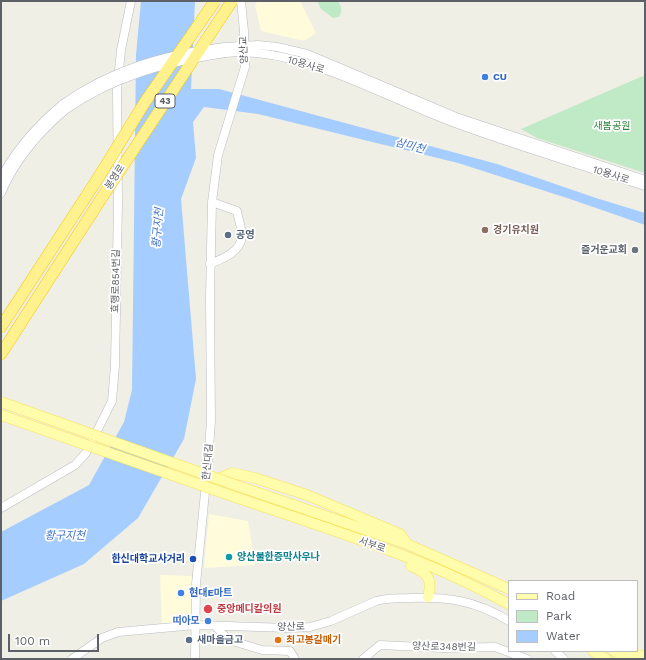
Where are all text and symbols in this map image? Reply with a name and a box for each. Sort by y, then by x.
street label: 양산교 [238,36,250,64]
street label: 10용사로 [286,54,326,76]
place label: CU [493,71,507,83]
marker: CU [480,72,490,82]
road number: 43 [155,94,175,108]
park label: 새봄공원 [594,120,630,132]
water label: 삼미천 [394,136,426,156]
street label: 봉영로 [102,162,128,192]
street label: 10용사로 [591,163,631,187]
water label: 황구지천 [150,207,166,249]
place label: 경기유치원 [493,224,539,236]
marker: 경기유치원 [480,225,490,235]
place label: 공영 [236,229,254,241]
marker: 공영 [223,230,233,240]
place label: 즐거운교회 [581,244,627,256]
marker: 즐거운교회 [630,245,640,255]
street label: 효행로854번길 [109,249,123,313]
street label: 한신대길 [200,443,216,481]
water label: 황구지천 [45,529,85,543]
street label: 서부로 [357,535,387,555]
place label: 양산불한증막사우나 [237,551,320,563]
marker: 양산불한증막사우나 [224,552,234,562]
place label: 한신대학교사거리 [111,553,185,565]
marker: 한신대학교사거리 [188,554,198,564]
legend [508,580,638,652]
place label: 현대E마트 [189,587,232,599]
marker: 현대E마트 [176,588,186,598]
text: Road [546,589,575,603]
marker: 중앙메디칼의원 [202,603,214,615]
place label: 중앙메디칼의원 [217,603,281,615]
text: Park [546,609,572,623]
place label: 띠아모 [172,615,200,627]
marker: 띠아모 [203,616,213,626]
street label: 양산로 [277,621,305,633]
scale bar [10,626,101,652]
text: Water [546,629,580,643]
text: 100 m [15,634,50,648]
place label: 새마을금고 [197,634,243,646]
place label: 최고봉갈매기 [286,634,341,646]
marker: 새마을금고 [184,635,194,645]
marker: 최고봉갈매기 [273,635,283,645]
street label: 양산로348번길 [412,640,476,654]

